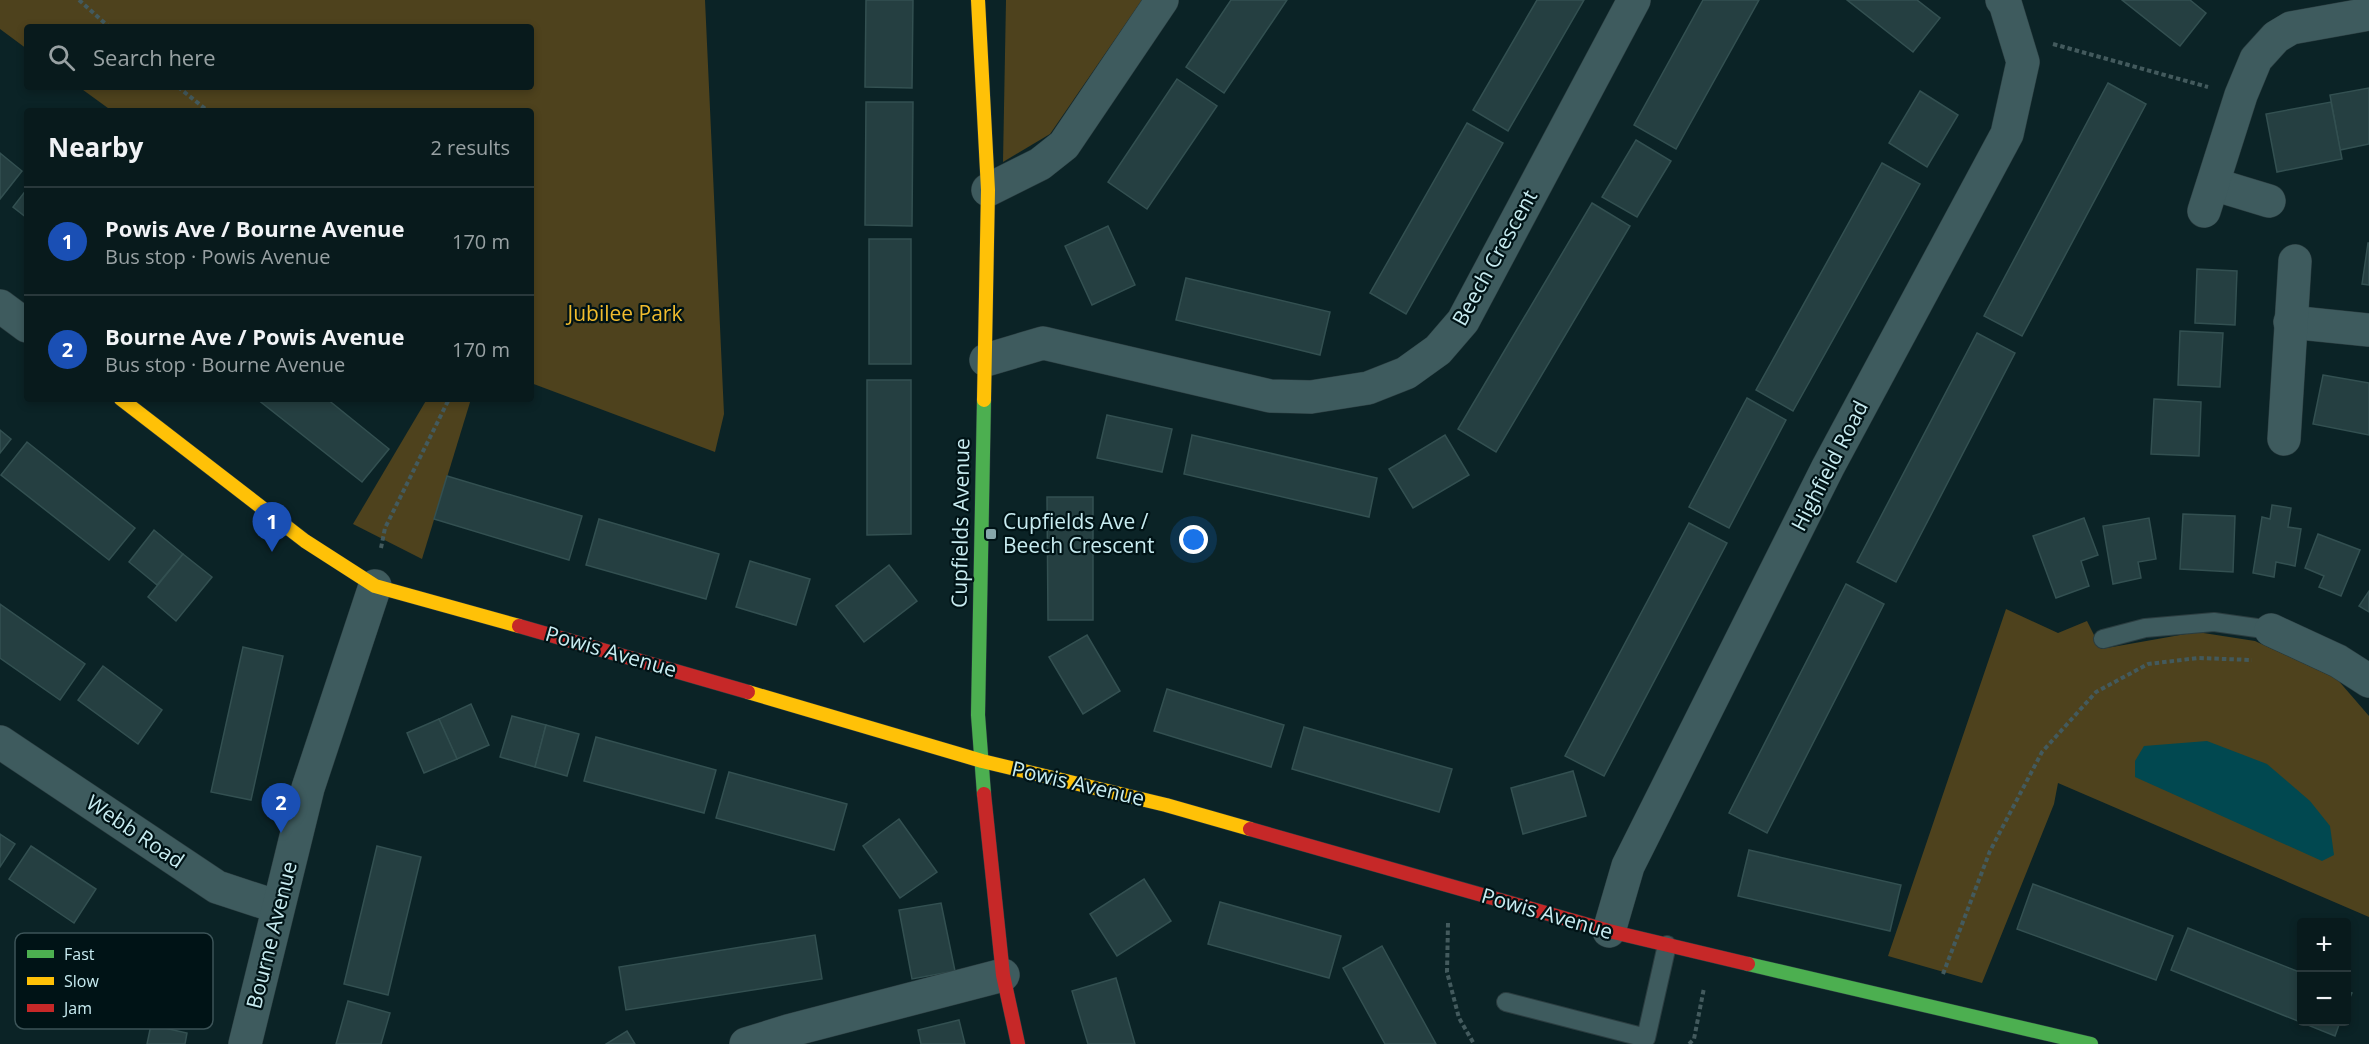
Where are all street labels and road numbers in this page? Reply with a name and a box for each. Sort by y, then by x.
street label: Beech Crescent [1445,185,1543,331]
street label: Highfield Road [1784,396,1874,536]
street label: Cupfields Avenue [945,438,975,608]
street label: Powis Avenue [542,619,680,683]
street label: Powis Avenue [1009,754,1147,812]
street label: Webb Road [81,788,190,874]
street label: Bourne Avenue [239,858,303,1011]
street label: Powis Avenue [1478,881,1616,945]

